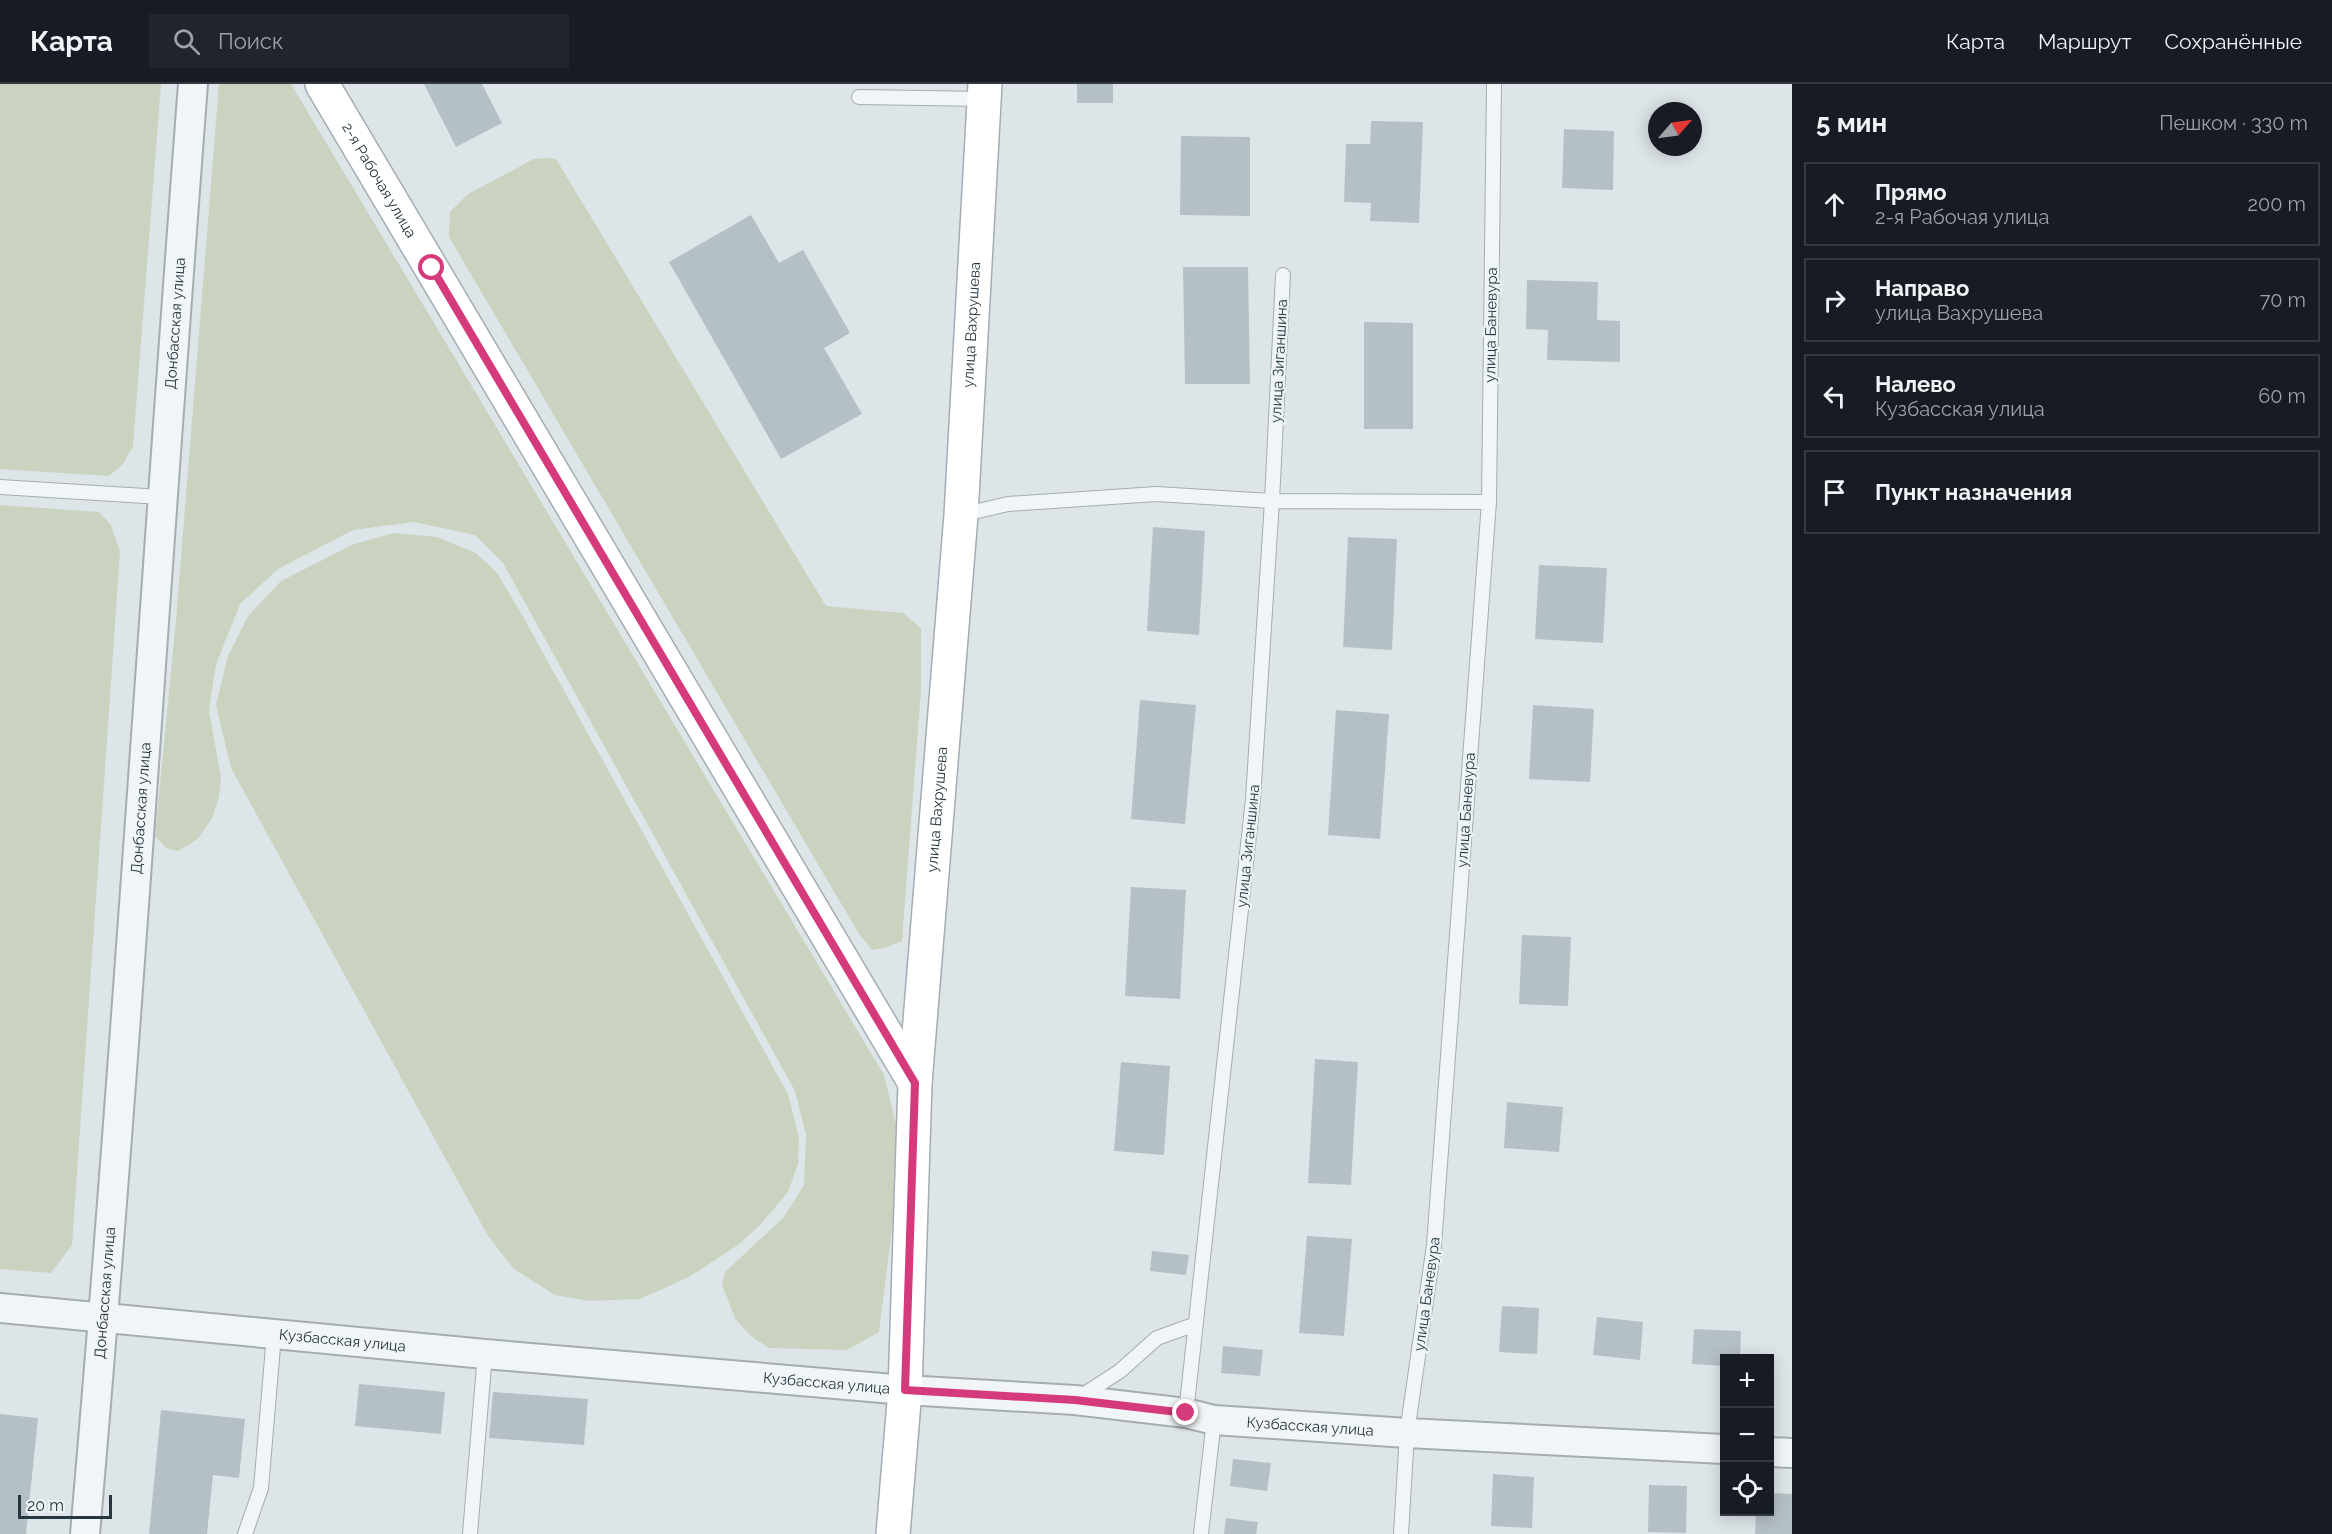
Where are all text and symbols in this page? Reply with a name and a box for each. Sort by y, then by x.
search box [149,14,569,68]
text: Карта [30,25,113,58]
icon: search [170,25,203,58]
text: Поиск [218,28,283,54]
text: Карта [1946,29,2005,54]
text: Маршрут [2038,29,2131,54]
text: Сохранённые [2164,29,2302,54]
north arrow [1648,102,1702,156]
text: 5 мин [1816,108,1887,138]
text: Пешком · 330 m [2159,111,2308,135]
street label: 2-я Рабочая улица [338,119,420,241]
text: Прямо [1875,179,1947,205]
icon: ahead [1818,188,1851,221]
text: 200 m [2248,192,2306,216]
text: 2-я Рабочая улица [1875,205,2049,229]
route start [418,254,444,280]
street label: Донбасская улица [162,257,189,390]
street label: улица Вахрушева [959,261,984,388]
street label: улица Баневура [1481,267,1501,383]
text: Направо [1875,275,1969,301]
icon: right [1818,284,1851,317]
text: 70 m [2260,288,2306,312]
street label: улица Зиганшина [1267,299,1291,423]
text: улица Вахрушева [1875,301,2043,325]
text: Налево [1875,371,1956,397]
icon: left [1818,380,1851,413]
text: 60 m [2258,384,2306,408]
text: Кузбасская улица [1875,397,2045,421]
icon: arrive [1818,476,1851,509]
text: Пункт назначения [1875,479,2072,505]
street label: Донбасская улица [127,742,155,875]
street label: улица Вахрушева [923,746,951,873]
street label: улица Баневура [1453,752,1479,868]
street label: улица Зиганшина [1233,783,1263,909]
street label: Донбасская улица [91,1226,119,1360]
street label: улица Баневура [1410,1236,1444,1352]
street label: Кузбасская улица [278,1326,407,1355]
map controls [1720,1354,1774,1516]
button: + [1720,1354,1774,1408]
street label: Кузбасская улица [762,1369,891,1398]
route end [1172,1399,1198,1425]
button: − [1720,1408,1774,1462]
street label: Кузбасская улица [1246,1413,1374,1440]
button: locate [1720,1462,1774,1516]
scale bar [18,1492,112,1520]
text: 20 m [27,1496,64,1515]

